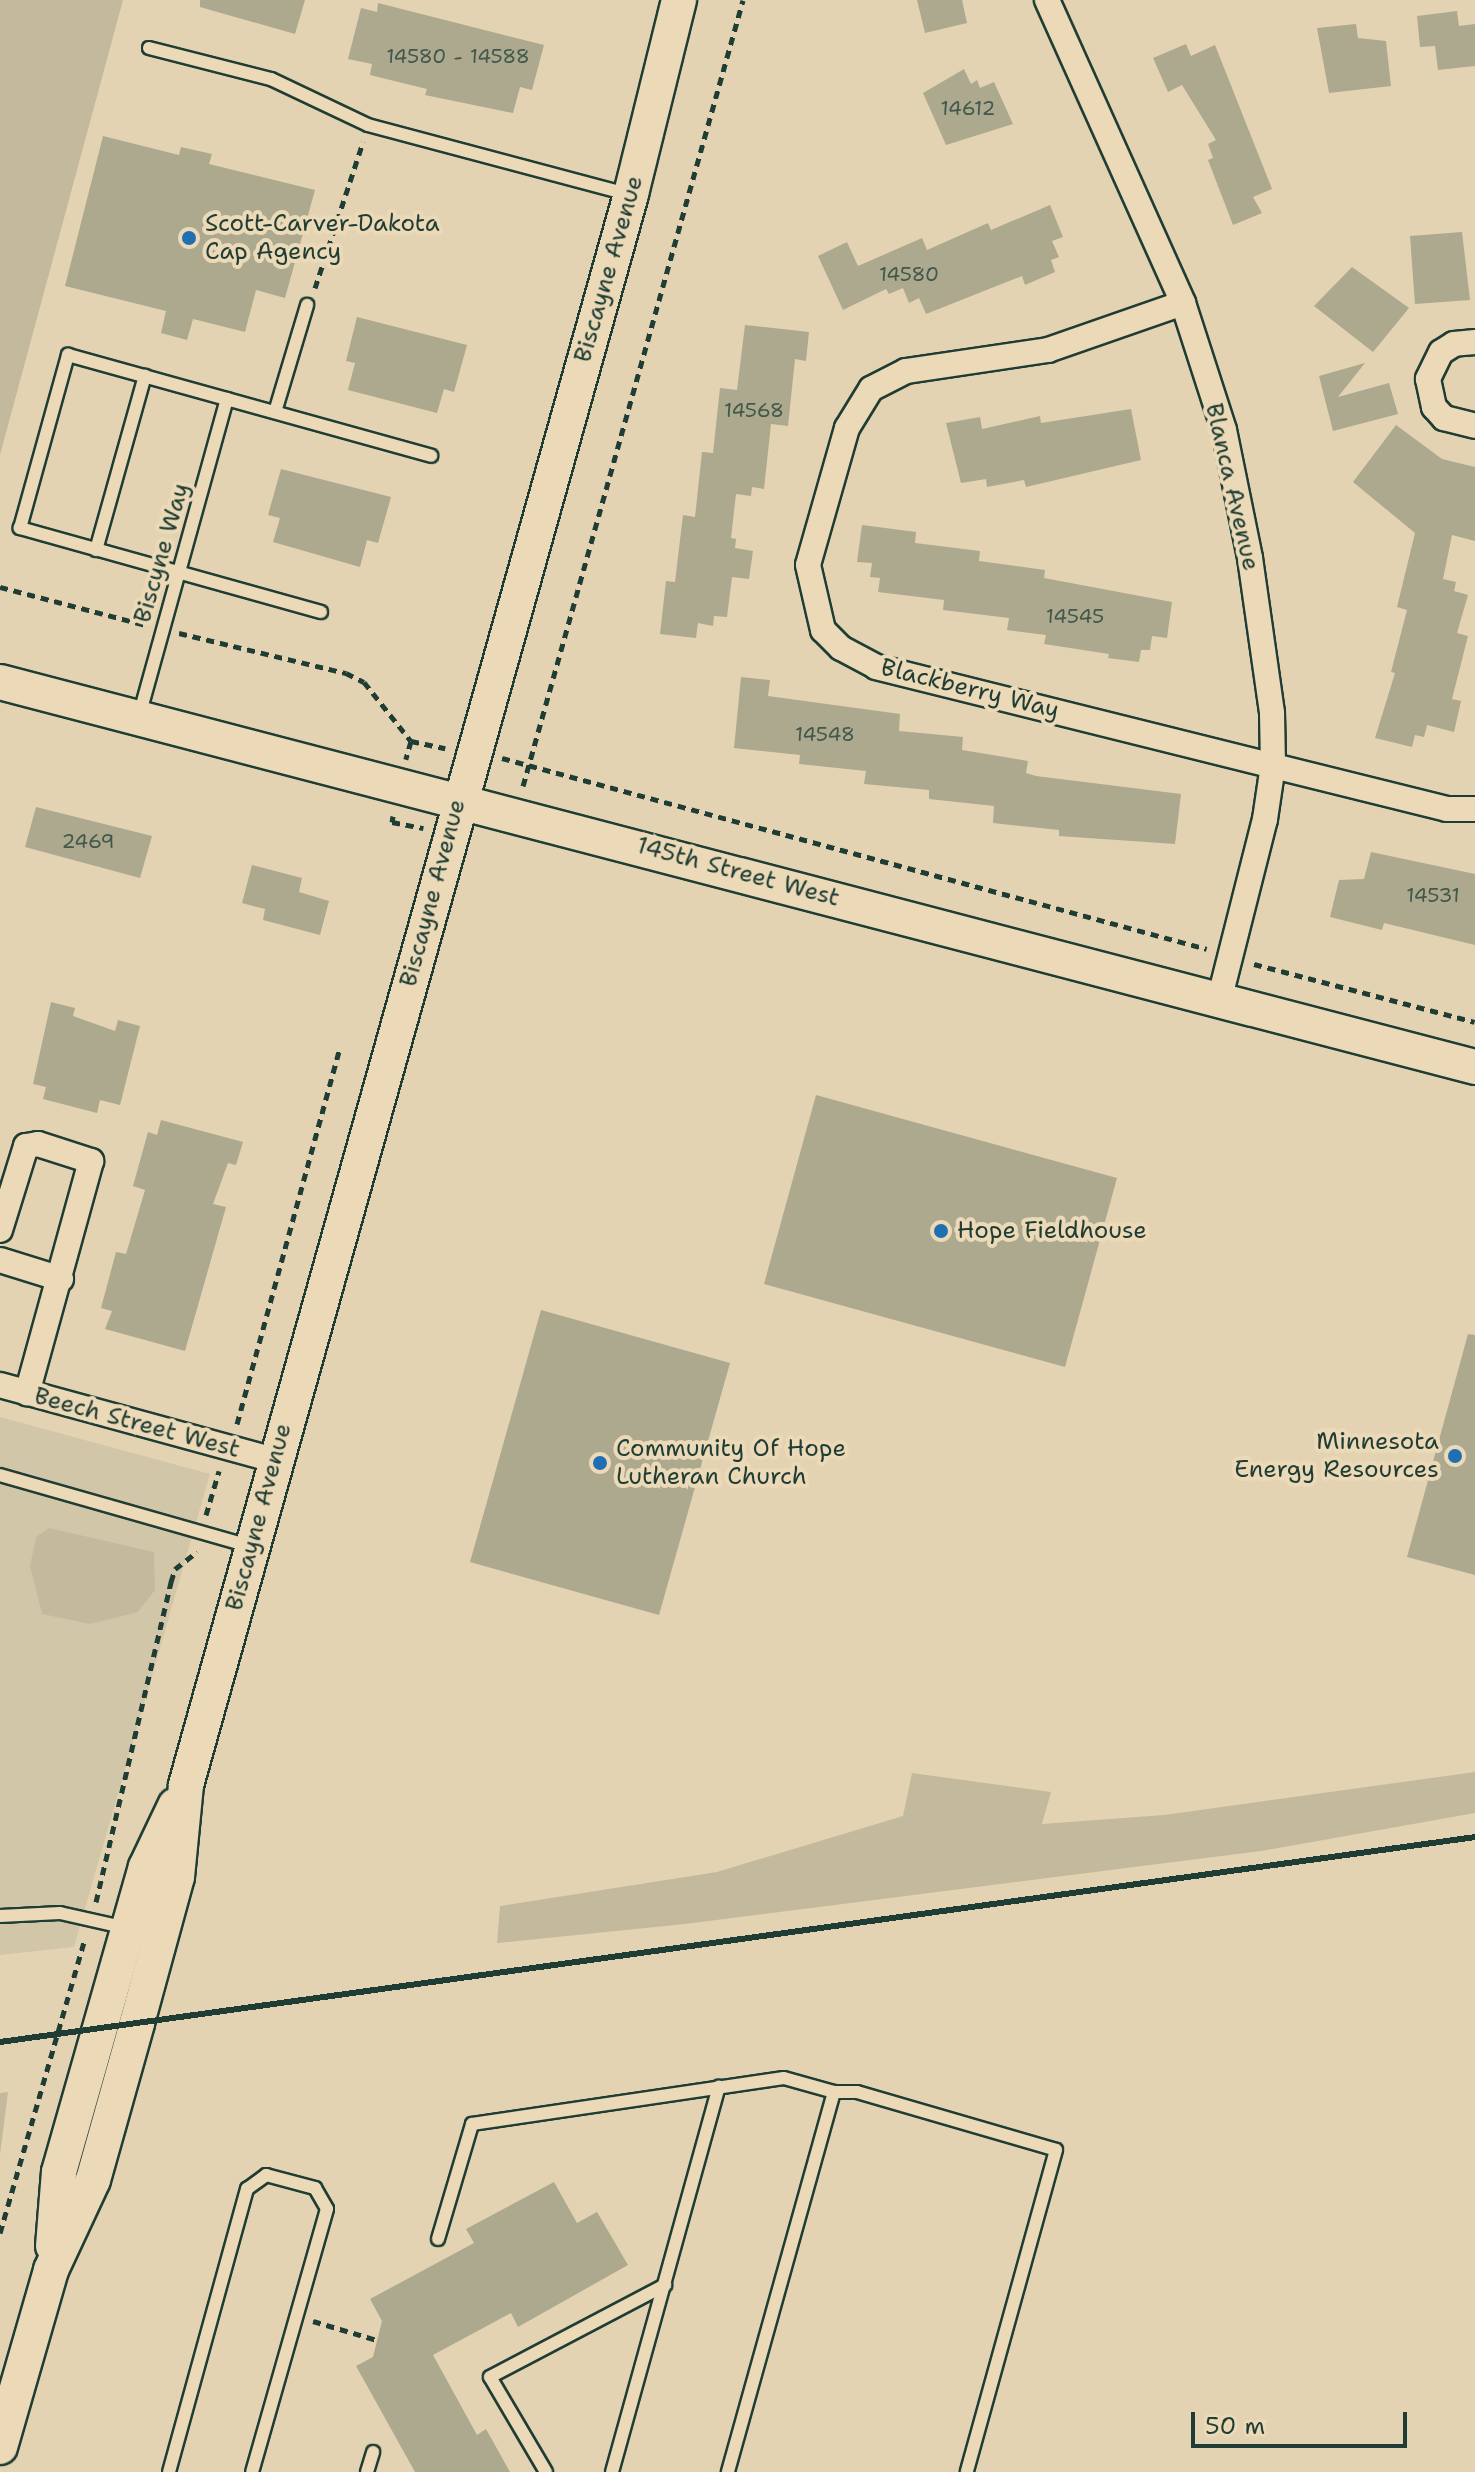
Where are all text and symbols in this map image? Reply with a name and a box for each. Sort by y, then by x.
house number: 14580 - 14588 [386,44,530,68]
house number: 14612 [941,96,995,120]
street label: Biscayne Avenue [569,172,649,366]
place label: Scott-Carver-Dakota Cap Agency [205,210,440,266]
marker: Scott-Carver-Dakota Cap Agency [180,229,198,247]
house number: 14580 [879,262,939,286]
house number: 14568 [724,398,784,422]
street label: Blanca Avenue [1199,401,1265,573]
street label: Biscyne Way [128,480,196,626]
house number: 14545 [1046,604,1104,628]
street label: Blackberry Way [878,653,1062,725]
house number: 14548 [795,722,855,746]
street label: Biscayne Avenue [394,796,472,990]
house number: 2469 [62,829,114,853]
street label: 145th Street West [633,831,843,913]
house number: 14531 [1406,883,1460,907]
place label: Hope Fieldhouse [957,1217,1147,1245]
marker: Hope Fieldhouse [932,1222,950,1240]
street label: Beech Street West [31,1382,243,1464]
street label: Biscayne Avenue [220,1420,298,1614]
place label: Minnesota Energy Resources [1234,1428,1439,1484]
place label: Community Of Hope Lutheran Church [616,1435,846,1491]
marker: Minnesota Energy Resources [1446,1447,1464,1465]
marker: Community Of Hope Lutheran Church [591,1454,609,1472]
scale bar [1195,2396,1411,2446]
text: 50 m [1205,2410,1265,2442]

